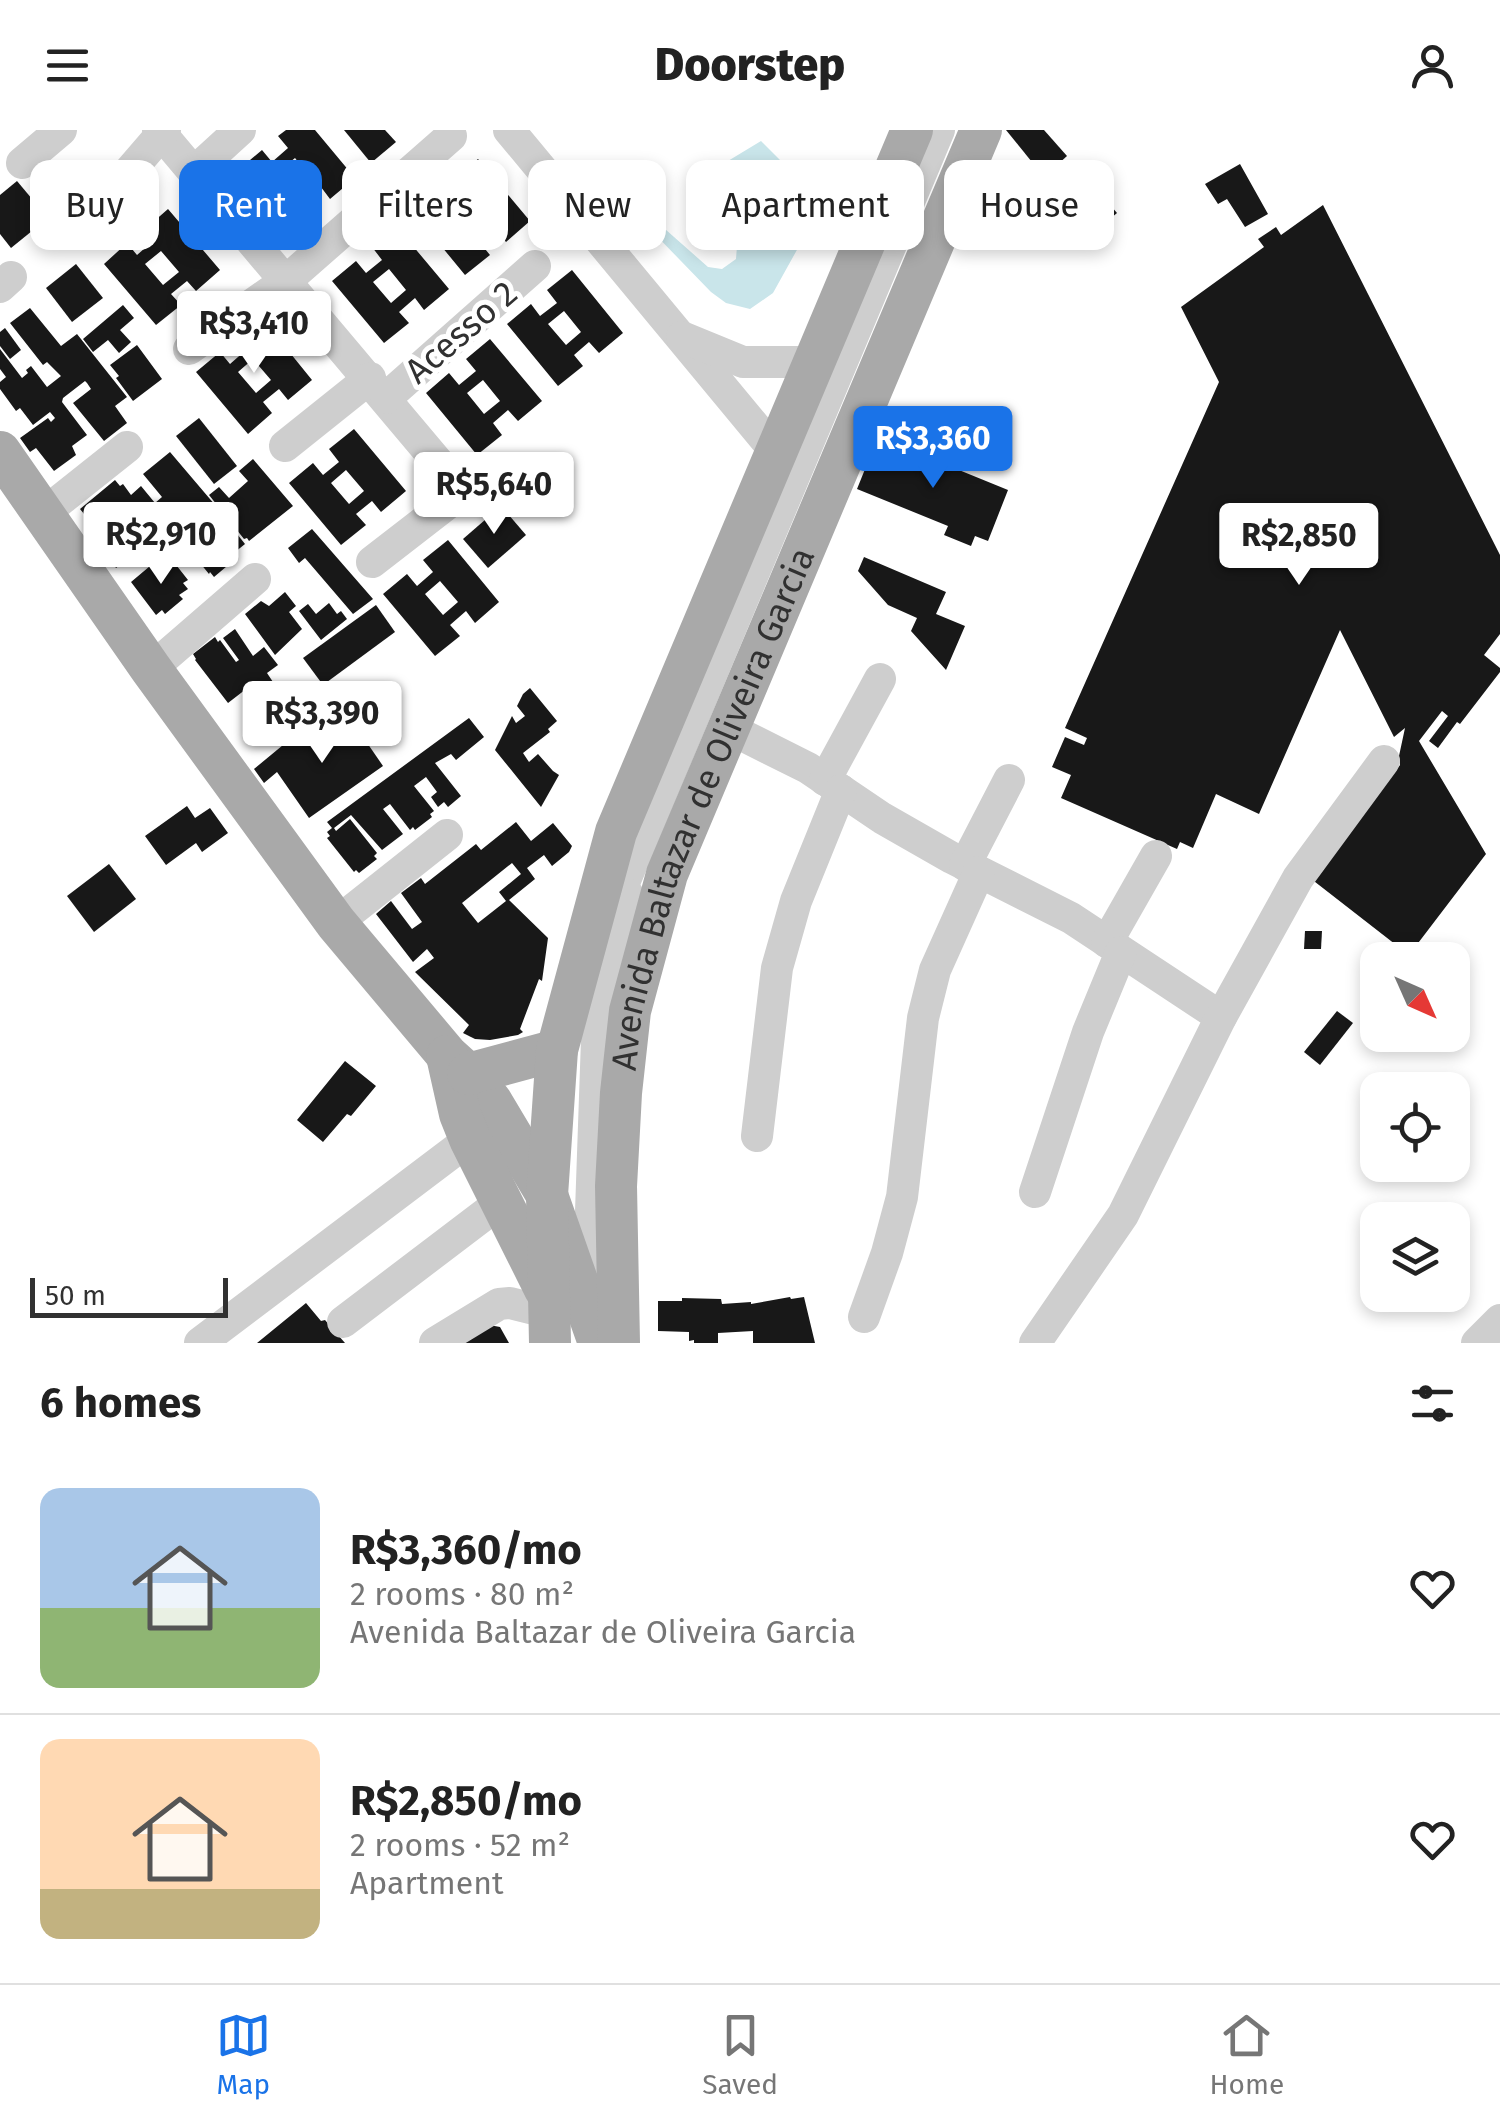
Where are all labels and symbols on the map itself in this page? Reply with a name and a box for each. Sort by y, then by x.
street label: Acesso 2 [396,272,526,392]
pin: R$3,410 [162,291,346,376]
pin: R$3,360 [841,406,1025,491]
pin: R$5,640 [402,452,586,537]
pin: R$2,910 [69,502,253,587]
pin: R$2,850 [1207,503,1391,588]
street label: Avenida Baltazar de Oliveira Garcia [603,541,823,1072]
pin: R$3,390 [230,681,414,766]
north arrow [1360,942,1470,1052]
scale bar [30,1273,228,1318]

